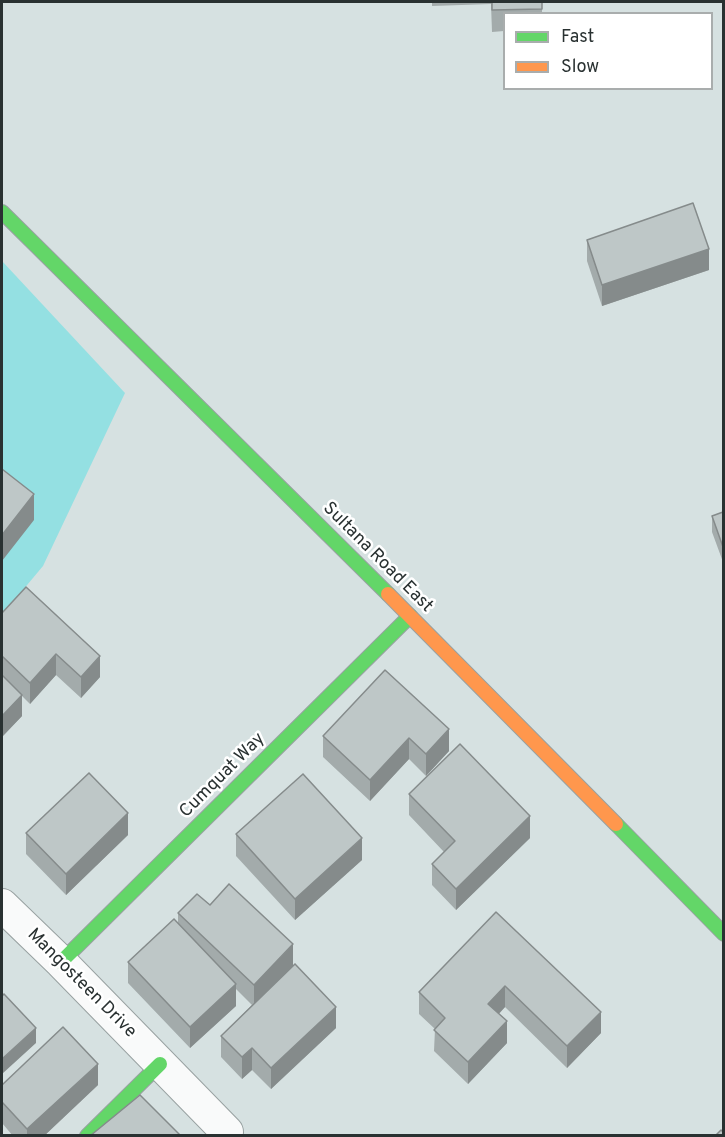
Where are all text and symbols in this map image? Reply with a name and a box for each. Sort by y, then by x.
legend [503,12,713,90]
text: Fast [561,26,594,49]
text: Slow [561,56,599,79]
street label: Sultana Road East [317,498,437,618]
street label: Cumquat Way [176,729,270,823]
street label: Mangosteen Drive [22,925,140,1043]

